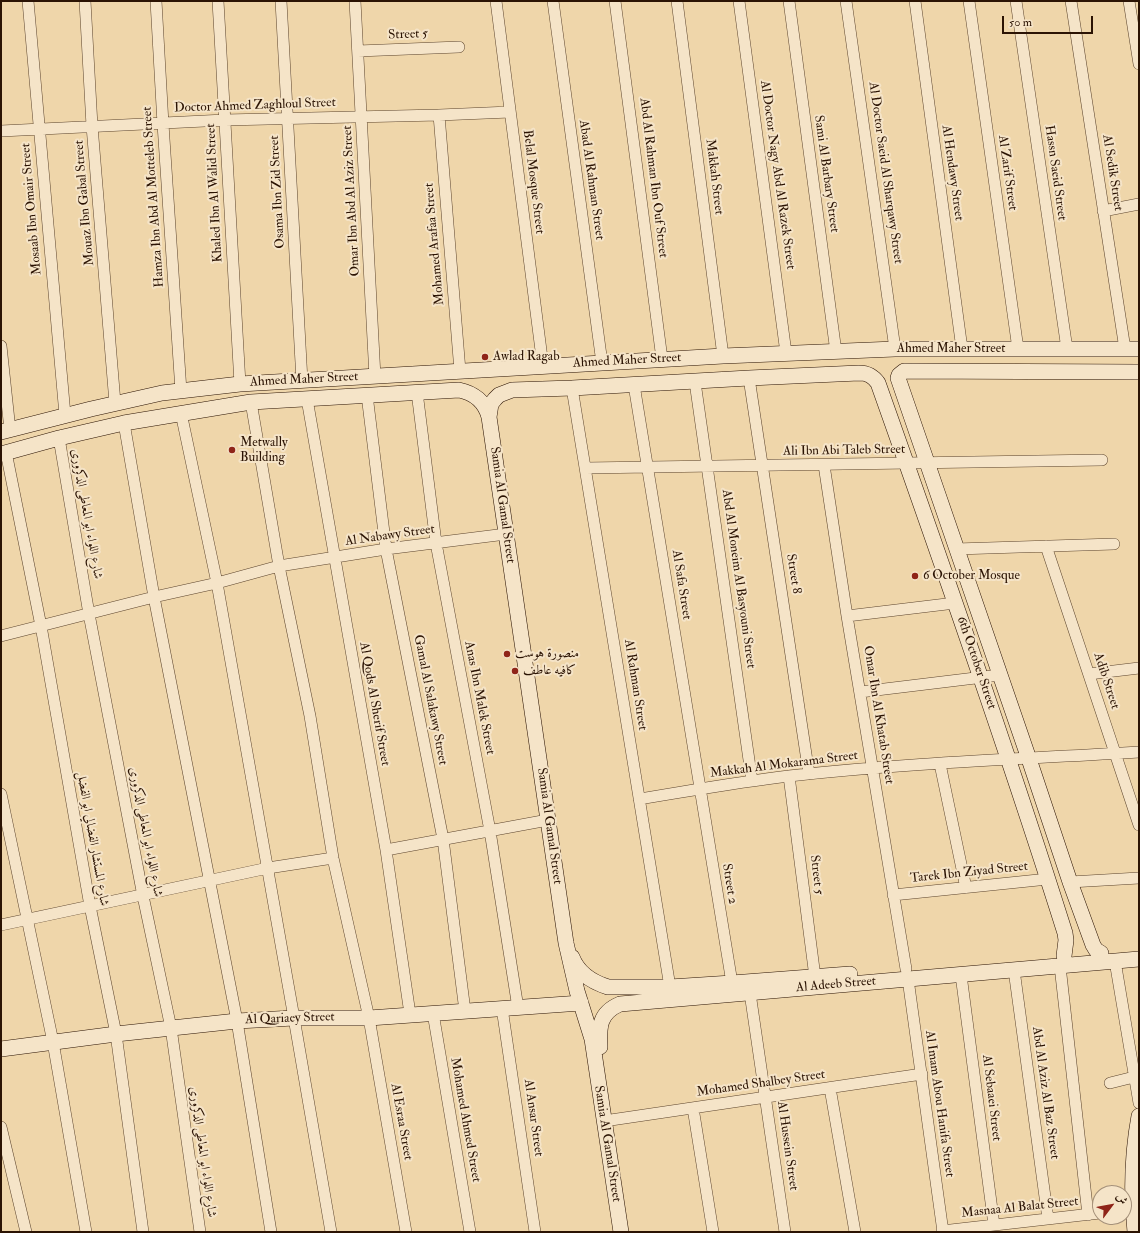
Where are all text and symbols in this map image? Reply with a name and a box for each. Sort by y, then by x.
scale bar [1004,8,1095,34]
text: 50 m [1009,15,1032,30]
street label: Street 5 [388,27,428,43]
street label: Al Doctor Nagy Abd Al Razek Street [756,79,798,271]
street label: Al Doctor Saeid Al Sharqawy Street [865,81,905,265]
street label: Doctor Ahmed Zaghloul Street [174,95,336,117]
street label: Abd Al Rahman Ibn Ouf Street [635,97,671,259]
street label: Hamza Ibn Abd Al Motteleb Street [140,106,168,288]
street label: Sami Al Barbary Street [810,114,842,234]
street label: Abad Al Rahman Street [575,119,607,241]
street label: Khaled Ibn Al Walid Street [204,123,226,263]
street label: Al Hendawy Street [938,124,966,222]
street label: Hassn Saeid Street [1041,124,1069,222]
street label: Omar Ibn Abd Al Aziz Street [340,125,364,277]
street label: Belal Mosque Street [519,129,547,235]
street label: Al Zarif Street [994,134,1020,212]
street label: Al Sedik Street [1098,134,1126,212]
street label: Osama Ibn Zid Street [267,135,289,249]
street label: Makkah Street [702,138,726,216]
street label: Mouaz Ibn Gabal Street [72,139,98,267]
street label: Mosaab Ibn Omair Street [18,142,46,276]
street label: Mohamed Arafaa Street [422,182,448,306]
street label: Ahmed Maher Street [897,341,1005,357]
place label: Awlad Ragab [493,349,560,365]
street label: Ahmed Maher Street [572,350,682,372]
marker: Awlad Ragab [480,352,490,362]
street label: Ahmed Maher Street [249,369,359,391]
place label: Metwally Building [240,435,288,466]
street label: Ali Ibn Abi Taleb Street [783,442,905,460]
marker: Metwally Building [227,445,237,455]
street label: Samia Al Gamal Street [486,446,518,564]
street label: شارع اللواء ابو المعاطى الدكرورى [67,448,105,580]
street label: Abd Al Moneim Al Basyouni Street [718,488,758,670]
street label: Al Nabawy Street [344,522,436,550]
street label: Al Safa Street [668,549,694,621]
street label: Street 8 [782,553,804,595]
place label: 6 October Mosque [923,568,1020,584]
marker: 6 October Mosque [910,571,920,581]
street label: 6th October Street [953,614,999,712]
street label: Gamal Al Salakawy Street [410,633,450,767]
street label: Al Rahman Street [620,638,650,732]
street label: Anas Ibn Malek Street [460,640,498,756]
street label: Al Qods Al Sherif Street [355,641,393,767]
street label: Omar Ibn Al Khatab Street [859,645,897,785]
place label: منصورة هوست [515,646,579,662]
marker: منصورة هوست [502,649,512,659]
street label: Adib Street [1090,651,1122,711]
place label: كافيه عاطف [523,663,576,679]
marker: كافيه عاطف [510,666,520,676]
street label: Makkah Al Mokarama Street [709,748,859,782]
street label: شارع اللواء ابو المعاطى الدكرورى [125,766,165,898]
street label: Samia Al Gamal Street [533,767,565,885]
street label: شارع المستشار الفضالي ابو الفضل [72,771,112,907]
street label: Street 5 [806,854,826,896]
street label: Tarek Ibn Ziyad Street [909,859,1029,887]
street label: Street 2 [718,863,740,905]
street label: Al Adeeb Street [795,974,877,996]
street label: Al Qariaey Street [245,1010,335,1028]
street label: Abd Al Aziz Al Baz Street [1028,1026,1062,1160]
street label: Al Imam Abou Hanifa Street [921,1030,957,1178]
street label: Al Sebaaei Street [978,1054,1004,1142]
street label: Mohamed Ahmed Street [446,1056,484,1184]
street label: Mohamed Shalbey Street [696,1067,826,1101]
street label: Al Ansar Street [520,1078,546,1158]
street label: Al Esraa Street [387,1082,415,1162]
street label: شارع اللواء ابو المعاطى الدكرورى [185,1085,219,1219]
street label: Samia Al Gamal Street [590,1085,624,1203]
street label: Al Hussein Street [773,1100,801,1192]
north arrow [1092,1185,1132,1225]
text: ش [1113,1191,1130,1207]
street label: Masnaa Al Balat Street [961,1194,1079,1222]

